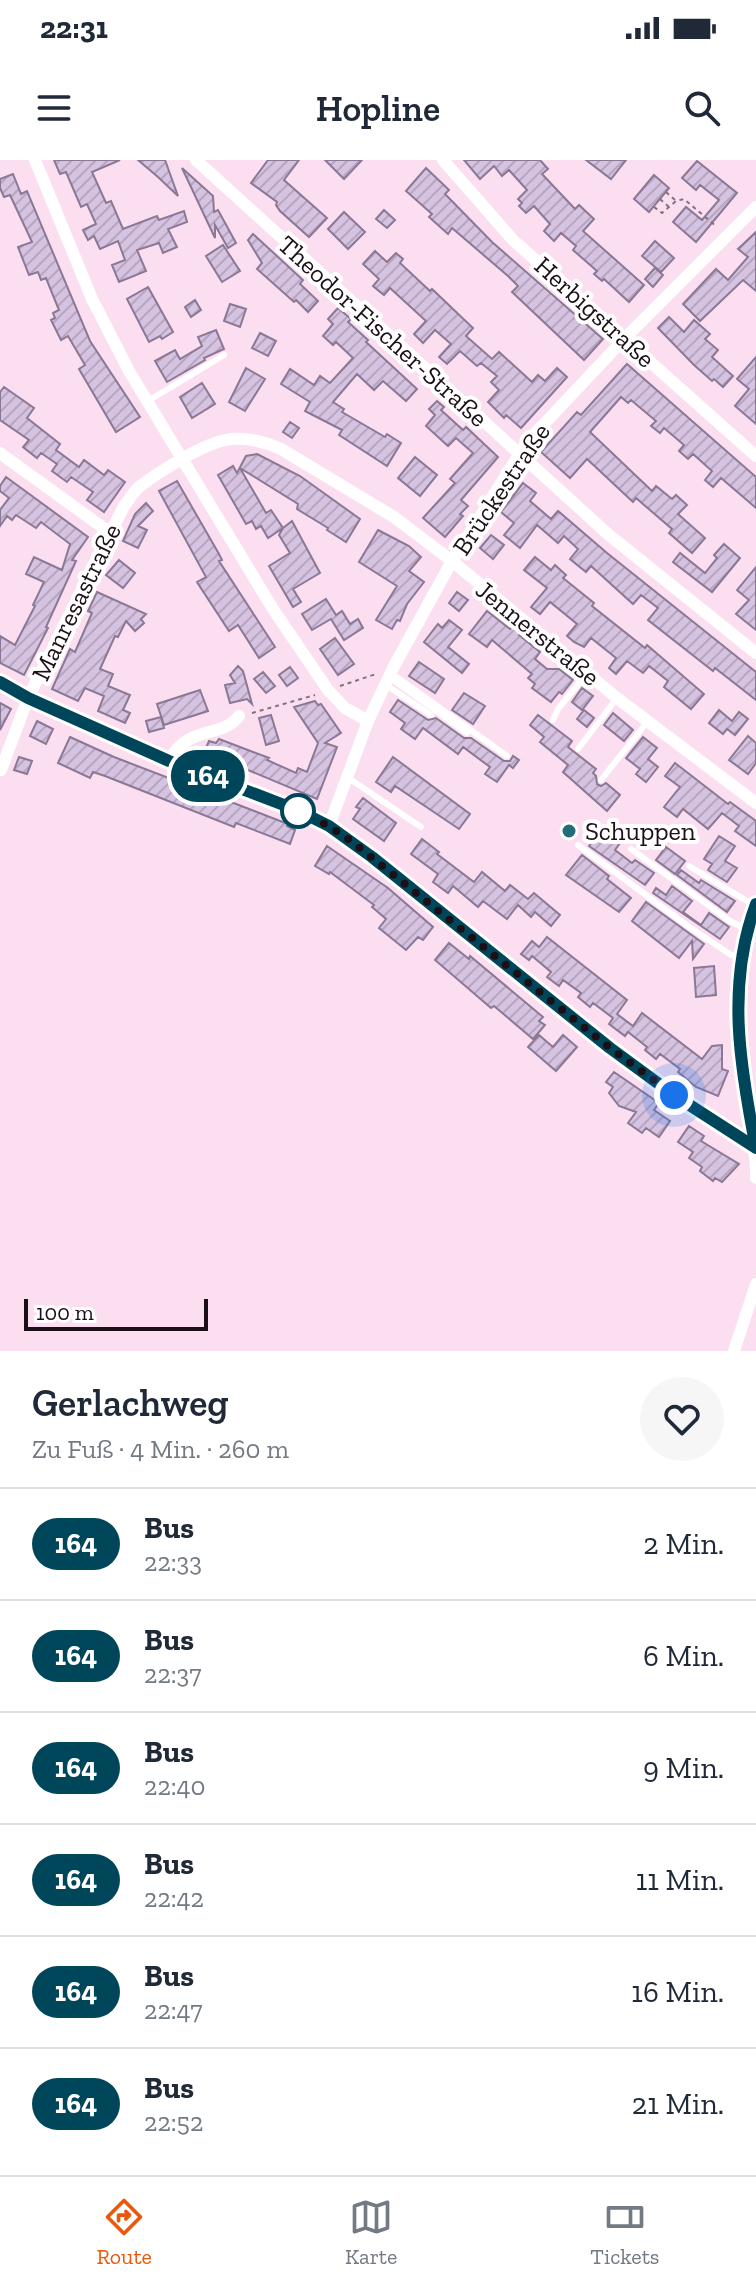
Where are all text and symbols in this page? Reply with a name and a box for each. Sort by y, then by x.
text: 22:31 [40,10,108,46]
icon: menu [32,86,76,130]
icon: search [680,86,724,130]
text: Hopline [316,87,440,130]
street label: Theodor-Fischer-Straße [271,228,495,434]
street label: Herbigstraße [528,249,662,375]
street label: Brückestraße [445,417,557,561]
street label: Manresastraße [24,518,128,686]
street label: Jennerstraße [470,573,606,693]
line badge: 164 [162,750,254,802]
text: 164 [187,759,229,792]
unlabelled marker [281,794,315,828]
place label: Schuppen [585,815,696,847]
marker: Schuppen [560,822,578,840]
your location [654,1075,694,1115]
scale bar [24,1295,208,1331]
text: 100 m [36,1299,94,1326]
button: heart [640,1377,724,1461]
text: Gerlachweg [32,1380,229,1426]
text: Zu Fuß · 4 Min. · 260 m [32,1433,289,1465]
text: Bus [144,1510,194,1546]
text: 2 Min. [643,1526,724,1562]
text: 164 [55,1527,97,1560]
text: 22:33 [144,1546,202,1578]
text: Bus [144,1622,194,1658]
text: 6 Min. [643,1638,724,1674]
text: 164 [55,1639,97,1672]
text: 22:37 [144,1658,202,1690]
text: Bus [144,1734,194,1770]
text: 9 Min. [643,1750,724,1786]
text: 164 [55,1751,97,1784]
text: 22:40 [144,1770,206,1802]
text: Bus [144,1846,194,1882]
text: 11 Min. [636,1862,724,1898]
text: 164 [55,1863,97,1896]
text: 22:42 [144,1882,204,1914]
text: Bus [144,1958,194,1994]
text: 16 Min. [631,1974,724,2010]
text: 164 [55,1975,97,2008]
text: 22:47 [144,1994,202,2026]
text: Bus [144,2070,194,2106]
text: 21 Min. [632,2086,724,2122]
text: 164 [55,2087,97,2120]
text: 22:52 [144,2106,203,2138]
tab: Route [96,2195,152,2270]
tab: Karte [345,2195,397,2270]
tab: Tickets [590,2195,660,2270]

